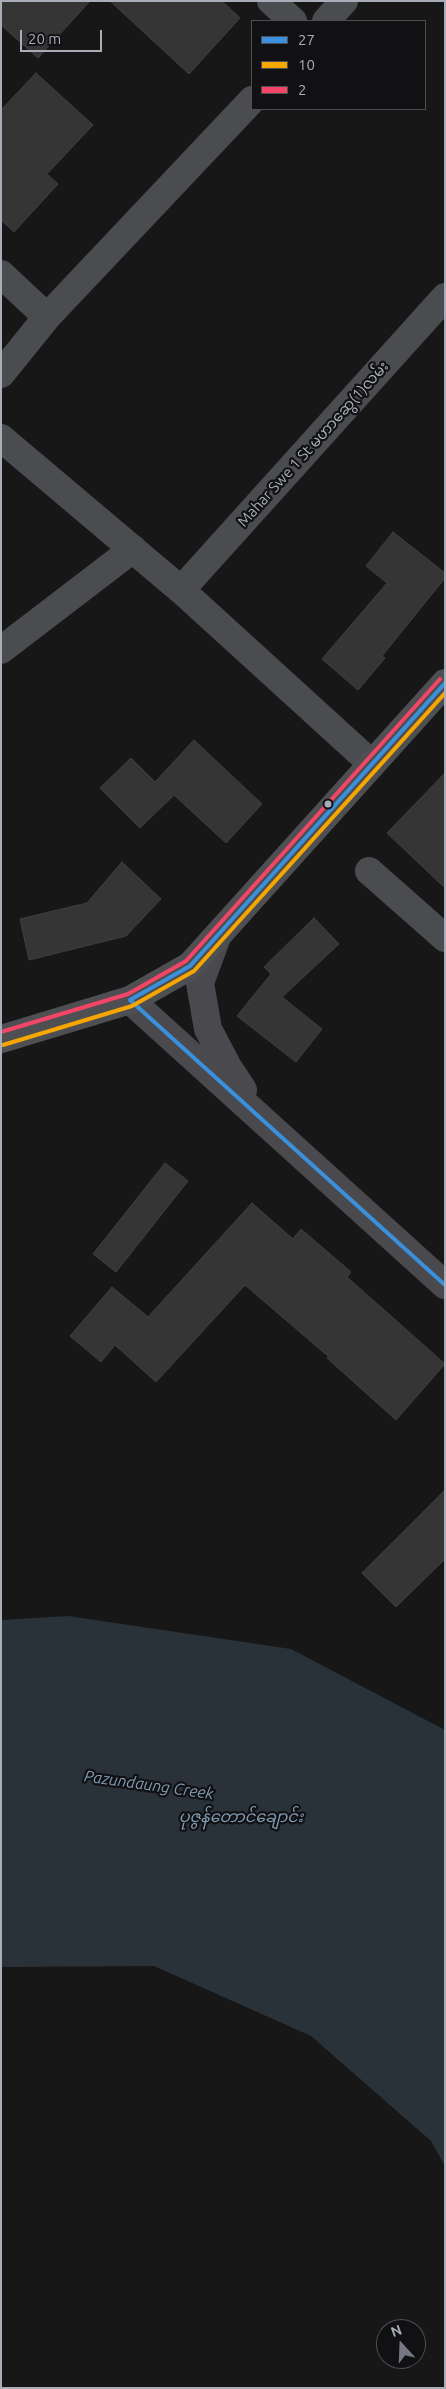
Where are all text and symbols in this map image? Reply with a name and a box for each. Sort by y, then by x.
scale bar [22,20,105,52]
legend [251,20,426,110]
text: 20 m [28,30,61,47]
text: 27 [298,31,315,48]
text: 10 [298,56,315,73]
text: 2 [298,81,306,98]
street label: Mahar Swe 1 St မဟာဆွေ(1)လမ်း [234,358,392,530]
unlabelled marker [323,799,333,809]
water label: Pazundaung Creek [83,1766,215,1804]
water label: ပုဇွန်တောင်ချောင်း [179,1807,303,1827]
north arrow [376,2319,426,2369]
text: N [389,2322,404,2340]

